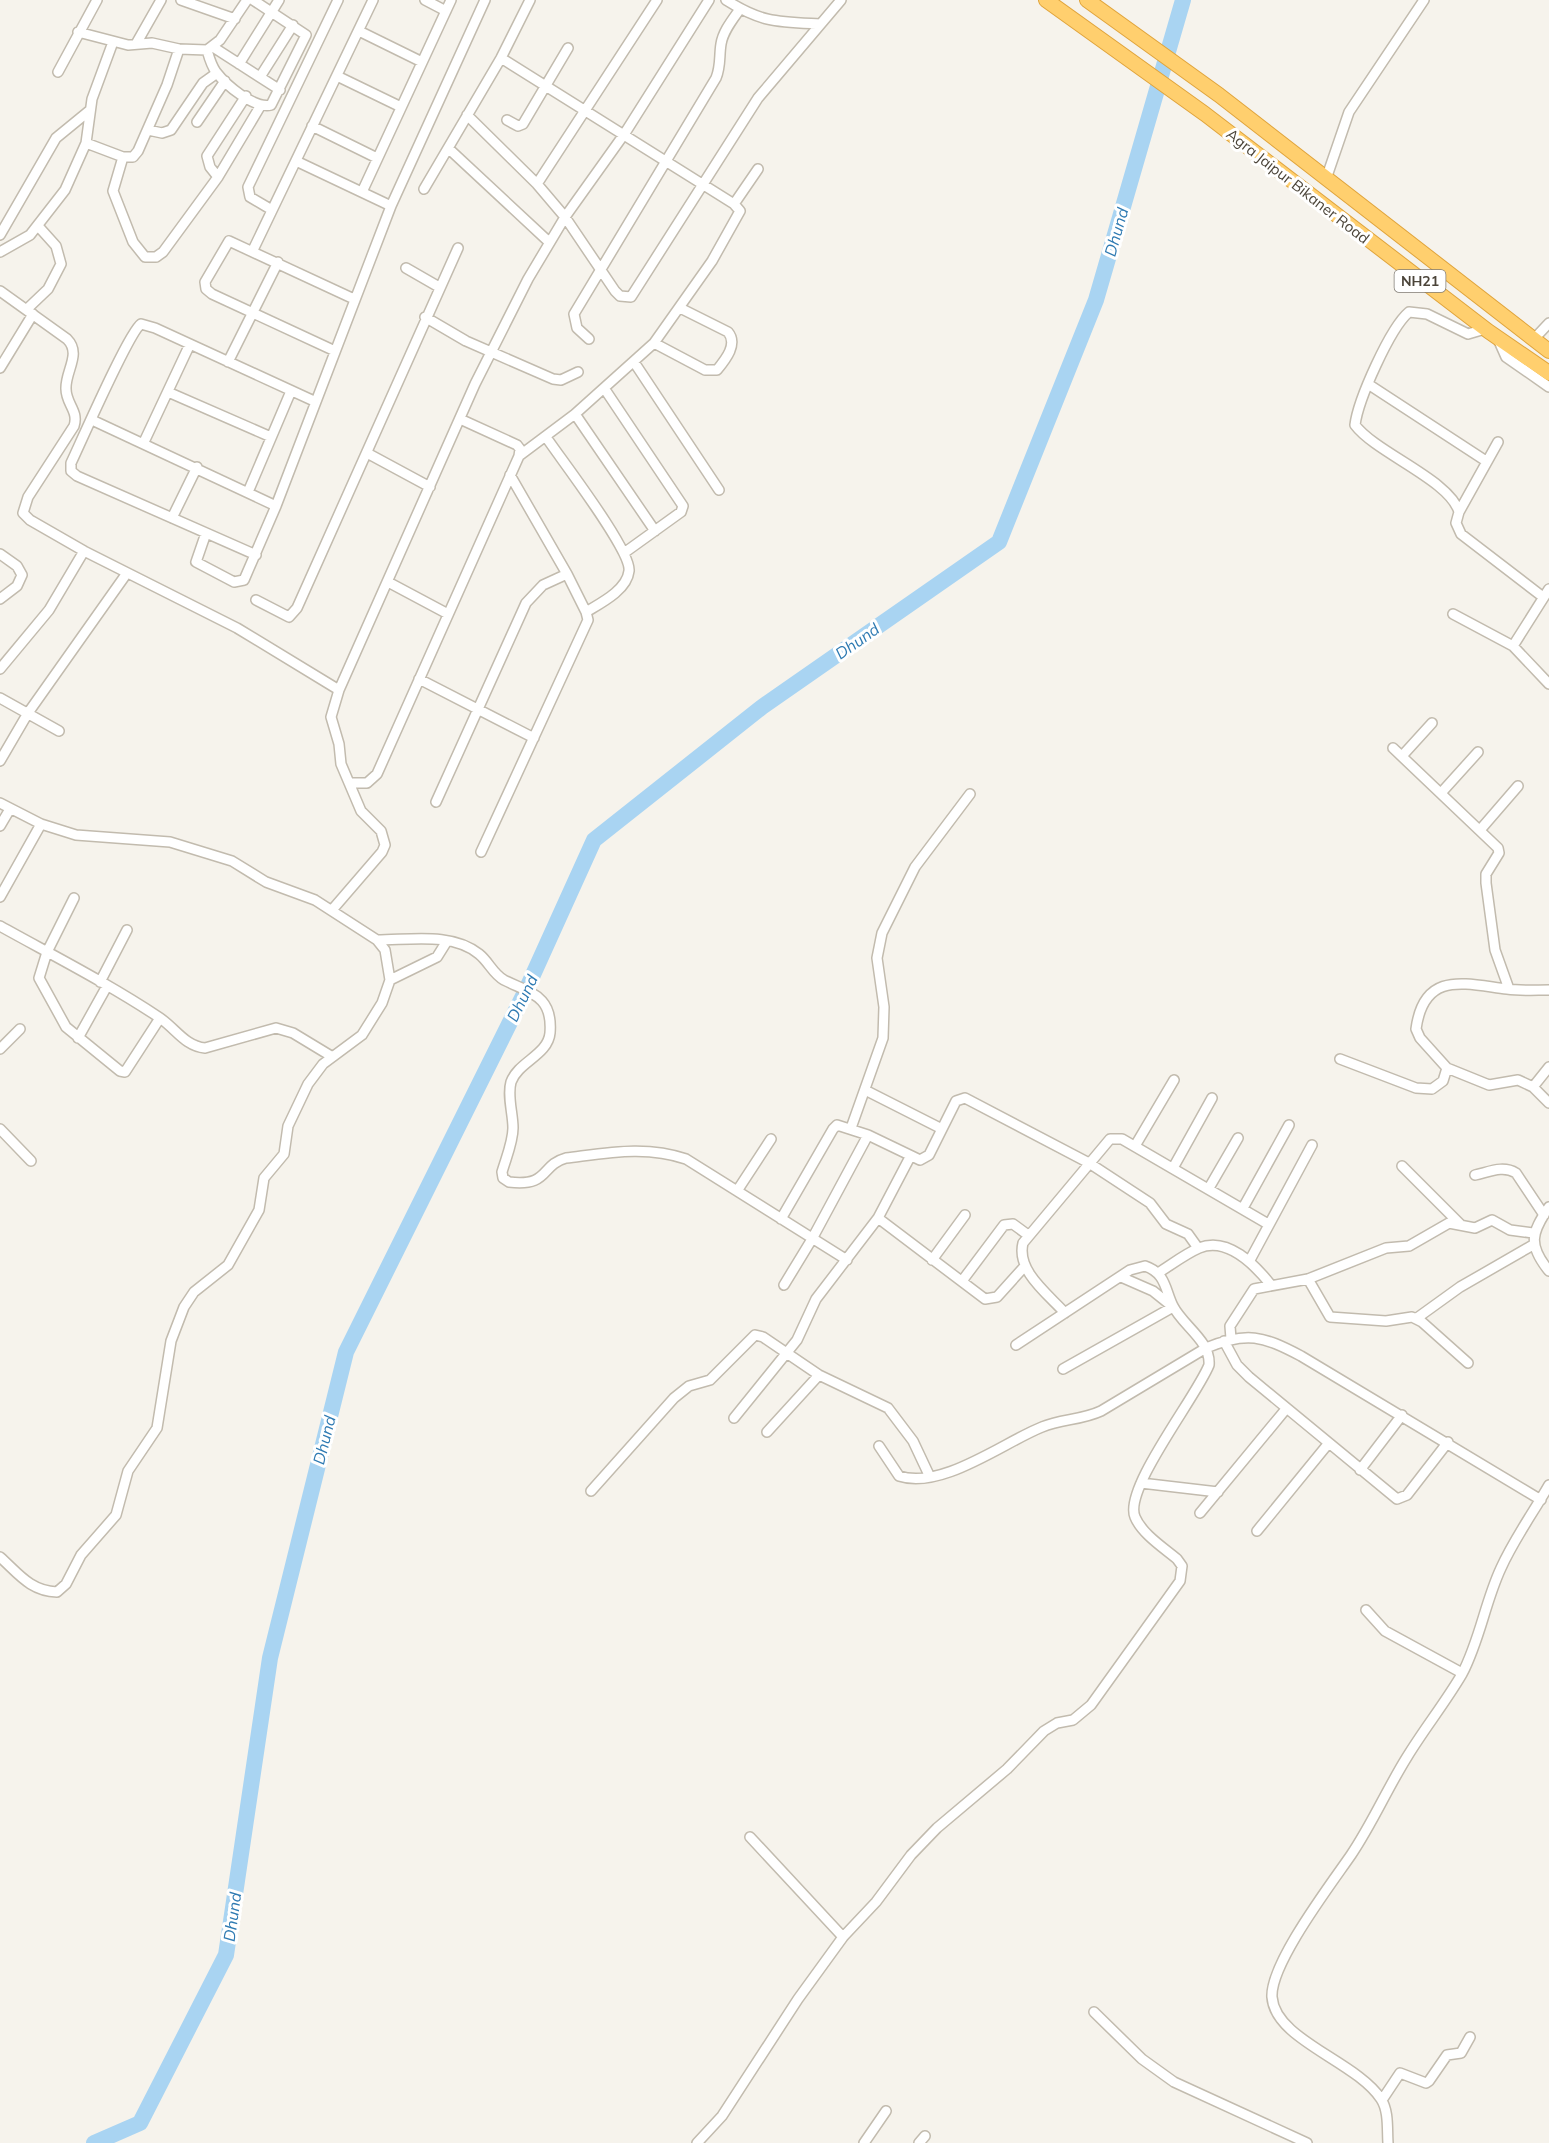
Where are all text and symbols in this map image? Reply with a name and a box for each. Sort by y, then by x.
street label: Agra Jaipur Bikaner Road [1223,124,1373,248]
water label: Dhund [1100,205,1133,259]
road number: NH21 [1394,270,1446,292]
water label: Dhund [831,618,883,663]
water label: Dhund [502,971,542,1025]
water label: Dhund [308,1413,340,1466]
water label: Dhund [219,1891,245,1943]

